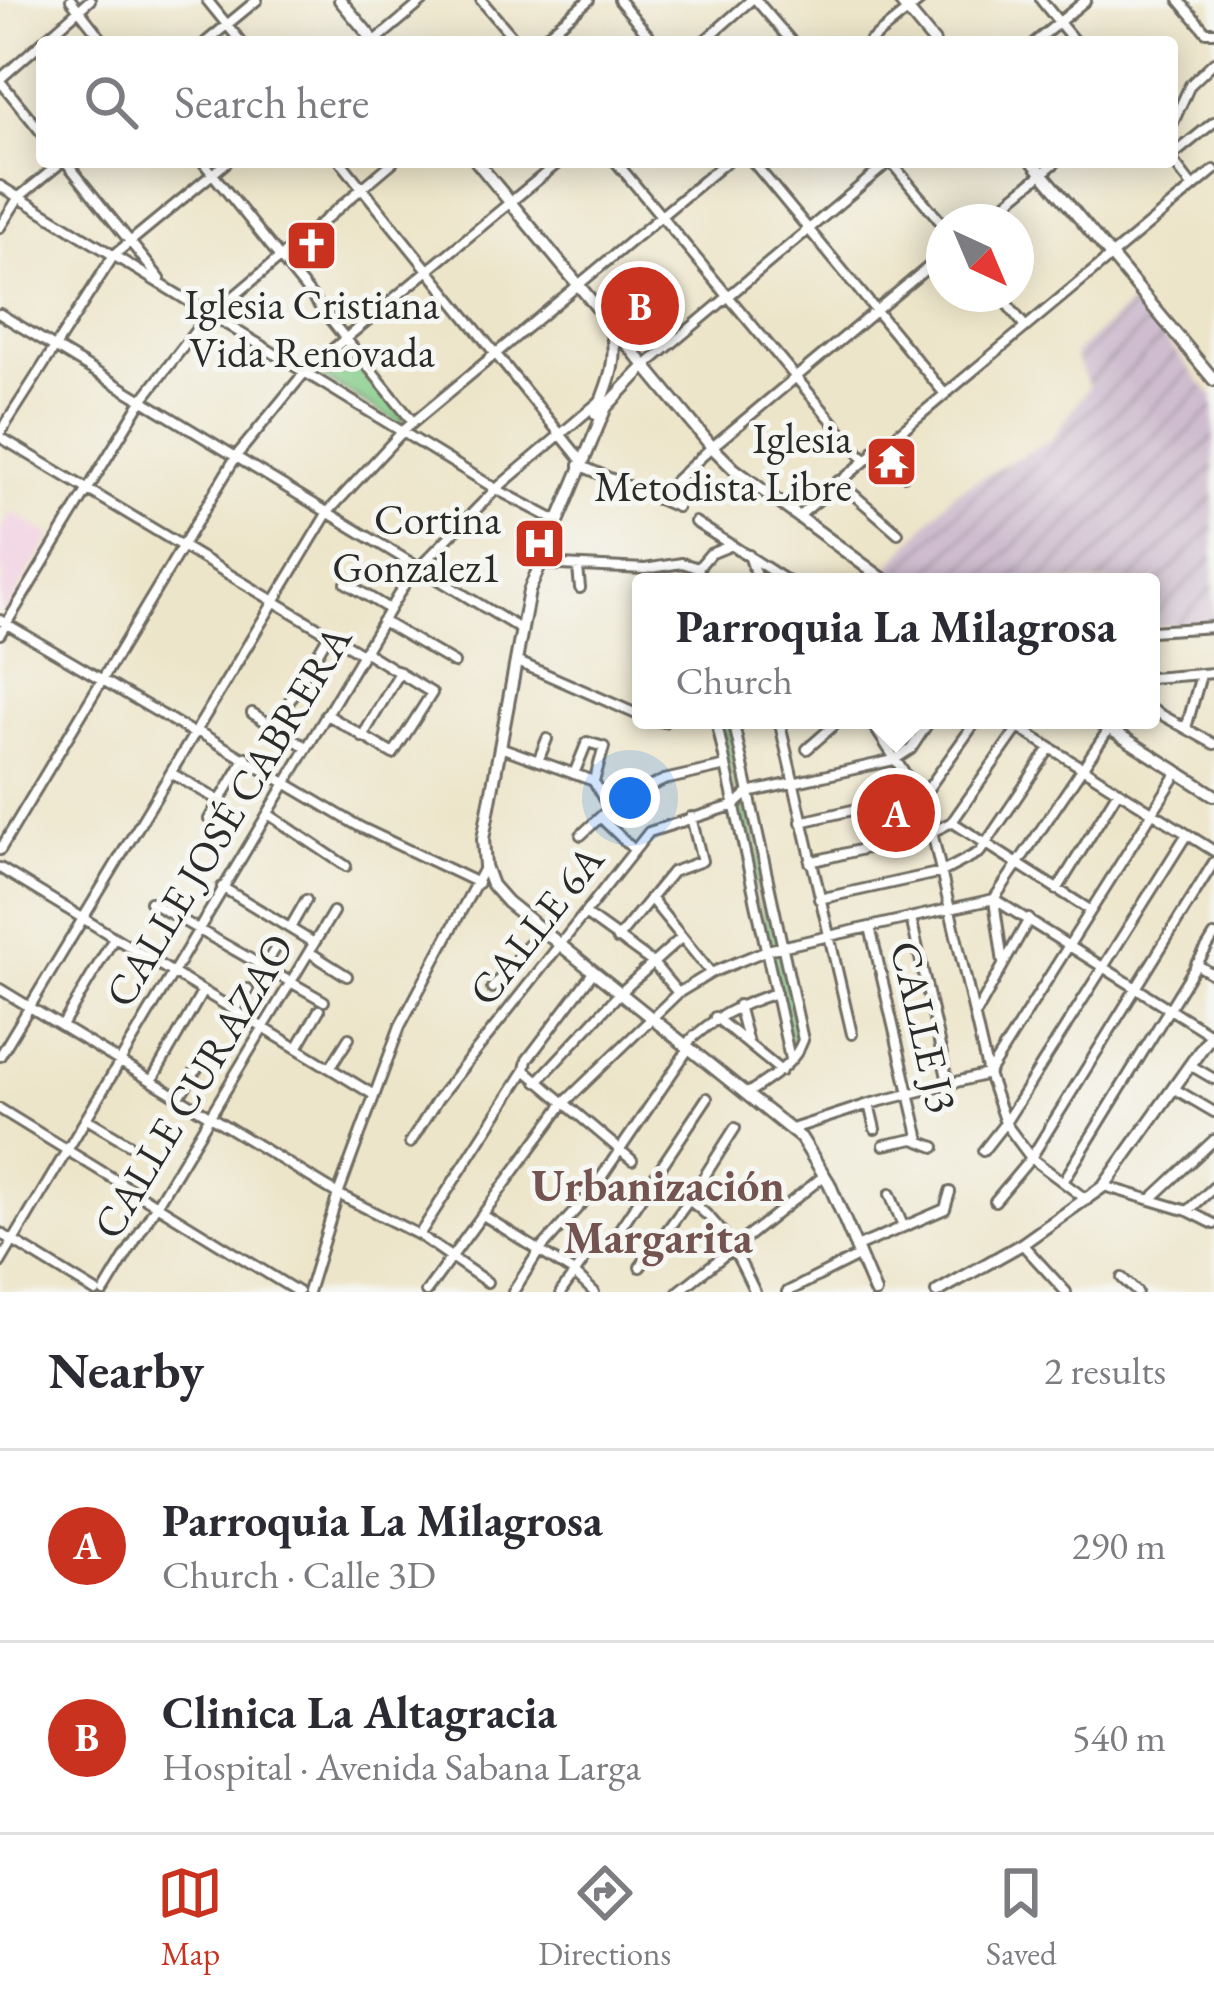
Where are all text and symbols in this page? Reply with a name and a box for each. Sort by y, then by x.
search box [36,36,1178,168]
icon: search [78,69,144,135]
text: Search here [174,73,369,131]
north arrow [926,204,1034,312]
church icon: Iglesia Cristiana Vida Renovada [284,217,340,273]
pin: B [601,261,679,351]
place label: Iglesia Cristiana Vida Renovada [185,277,440,380]
place label: Iglesia Metodista Libre [594,411,852,514]
temple icon: Iglesia Metodista Libre [863,434,919,490]
place label: Cortina Gonzalez1 [332,492,501,595]
hospital icon: Cortina Gonzalez1 [512,515,568,571]
popup [632,573,1160,729]
text: Parroquia La Milagrosa [676,597,1116,655]
street label: CALLE JOSÉ CABRERA [92,614,364,1017]
text: Church [676,655,793,706]
your location [600,768,660,828]
pin: A [857,768,935,858]
street label: CALLE 6A [456,833,617,1017]
street label: CALLE CURAZAO [80,923,306,1249]
street label: CALLE J3 [878,936,970,1118]
district label: Urbanización Margarita [531,1156,785,1267]
text: Nearby [48,1337,204,1403]
text: 2 results [1044,1345,1166,1396]
text: Parroquia La Milagrosa [162,1491,603,1549]
text: A [73,1520,101,1571]
text: 290 m [1072,1520,1166,1571]
text: Church · Calle 3D [162,1549,436,1600]
text: Clinica La Altagracia [162,1683,557,1741]
text: B [75,1712,99,1763]
text: 540 m [1072,1712,1166,1763]
text: Hospital · Avenida Sabana Larga [162,1741,641,1792]
tab: Map [157,1860,223,1975]
tab: Directions [538,1860,671,1975]
tab: Saved [986,1860,1057,1975]

